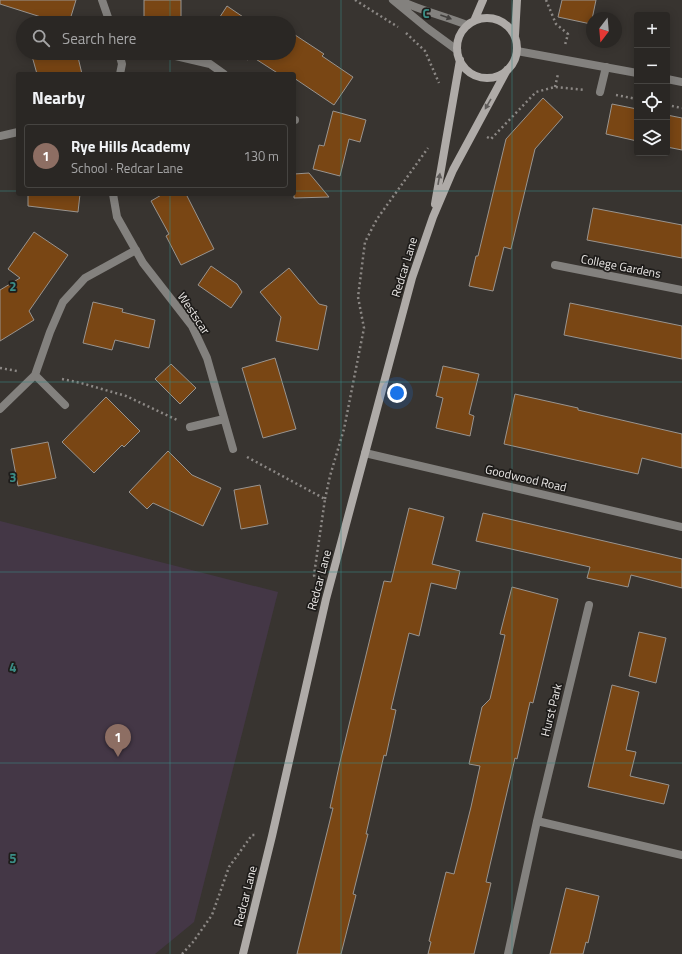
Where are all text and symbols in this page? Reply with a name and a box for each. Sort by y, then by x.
text: C [422,3,430,23]
north arrow [586,12,622,48]
map controls [634,12,670,156]
button: + [634,12,670,48]
one-way arrow [441,15,453,21]
search box [16,16,296,60]
icon: search [30,27,52,49]
text: Search here [62,27,136,50]
button: − [634,48,670,84]
button: locate [634,84,670,120]
text: Nearby [32,85,85,111]
one-way arrow [485,98,491,110]
button: layers [634,120,670,156]
text: Rye Hills Academy [71,135,190,158]
text: 1 [42,146,50,166]
text: 130 m [243,146,279,166]
text: School · Redcar Lane [71,158,183,178]
one-way arrow [436,172,442,185]
street label: Redcar Lane [386,235,422,299]
street label: College Gardens [579,249,663,283]
text: 2 [9,276,17,296]
street label: Westscar [173,288,215,338]
your location [387,383,407,403]
street label: Goodwood Road [483,459,569,497]
text: 3 [9,467,17,487]
street label: Redcar Lane [302,548,336,612]
text: 4 [9,657,17,677]
street label: Hurst Park [535,681,567,739]
pin: 1 [105,724,131,757]
text: 5 [9,848,17,868]
street label: Redcar Lane [228,864,262,928]

